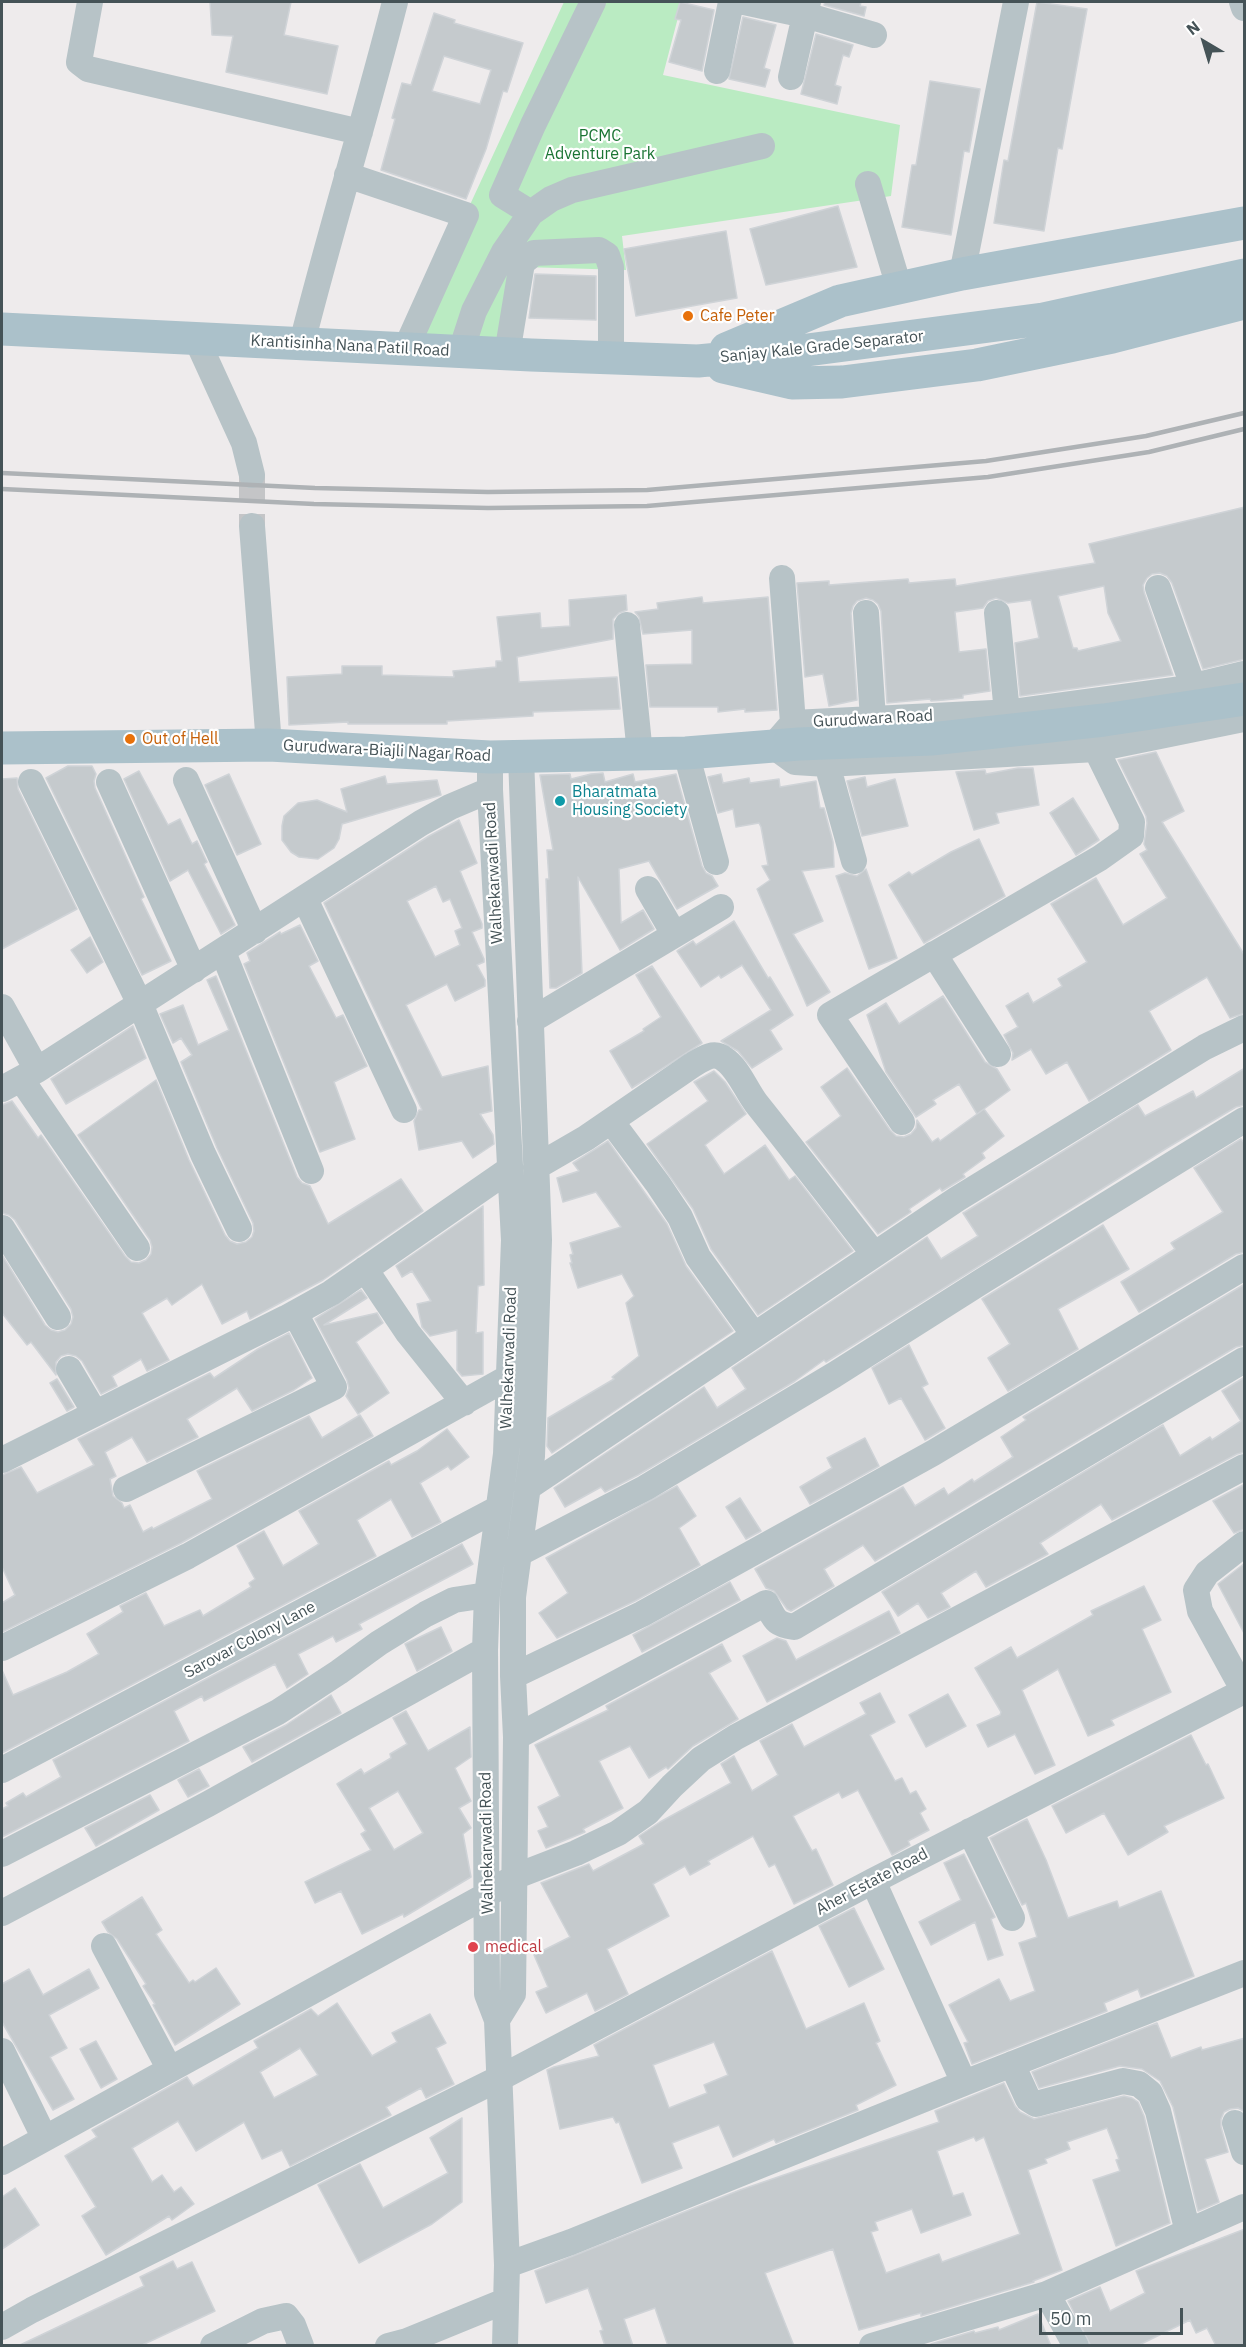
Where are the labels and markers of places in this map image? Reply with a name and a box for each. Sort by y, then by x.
place label: Cafe Peter [700,306,775,326]
marker: Cafe Peter [681,309,695,323]
place label: Out of Hell [142,729,218,749]
marker: Out of Hell [123,732,137,746]
place label: Bharatmata Housing Society [572,782,687,820]
marker: Bharatmata Housing Society [553,794,567,808]
place label: medical [485,1937,542,1957]
marker: medical [466,1940,480,1954]

